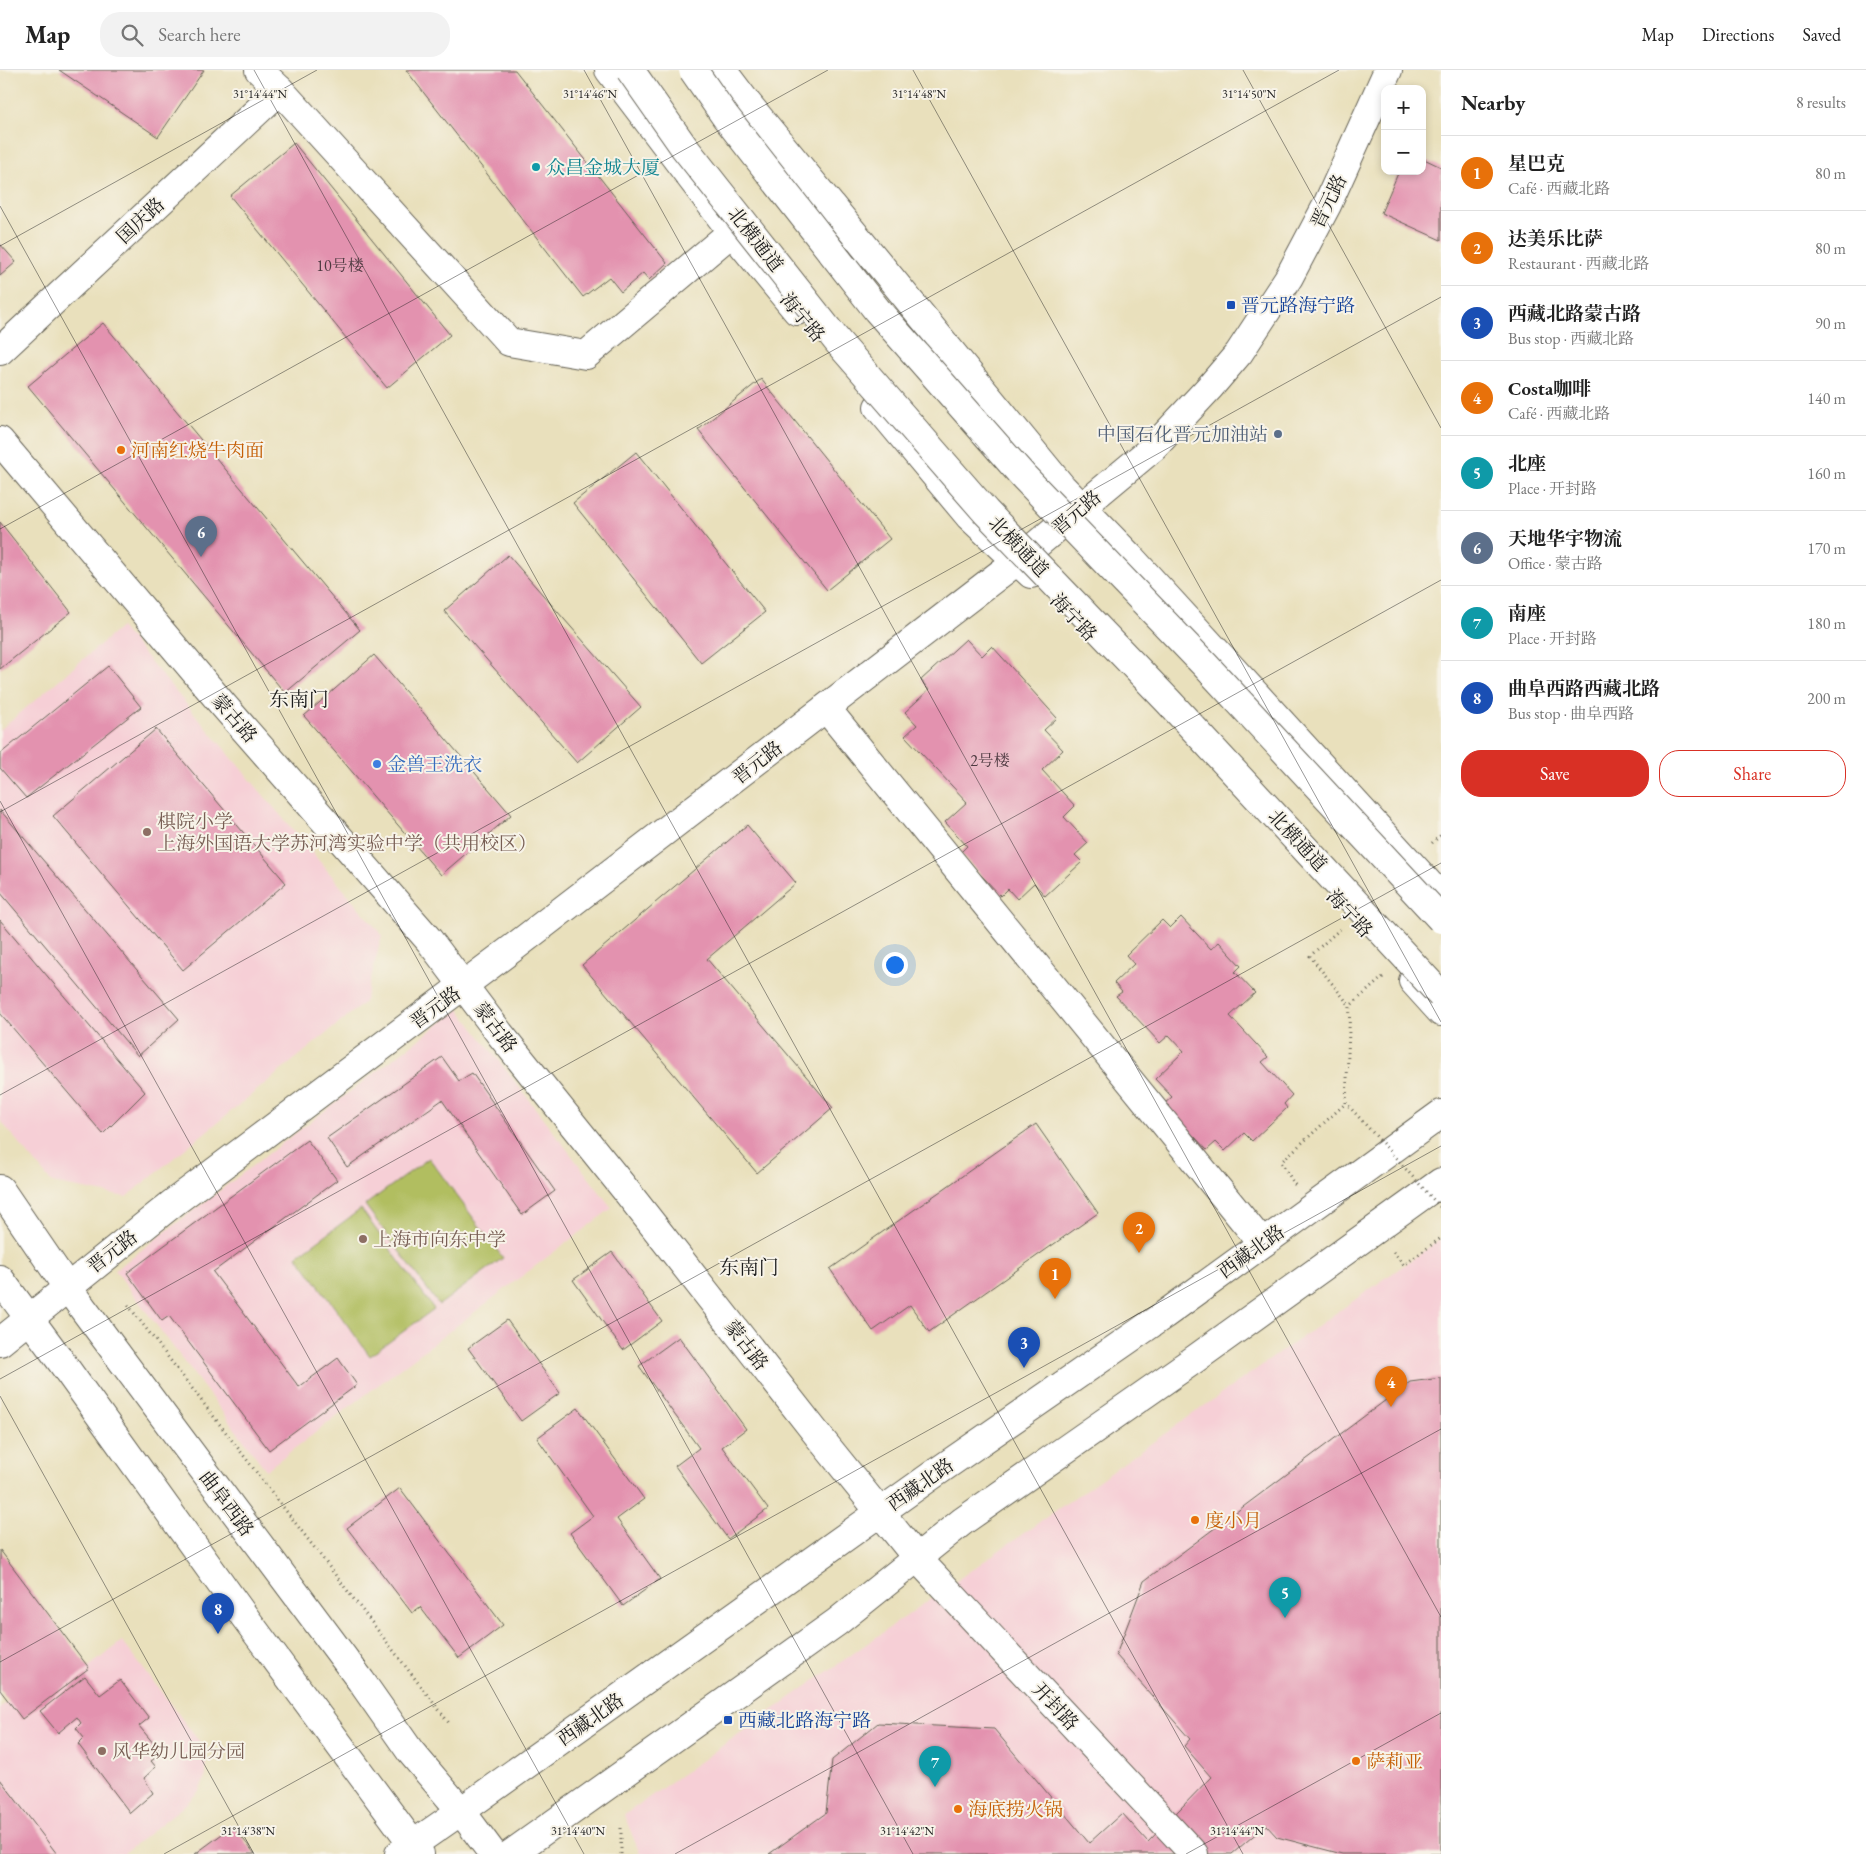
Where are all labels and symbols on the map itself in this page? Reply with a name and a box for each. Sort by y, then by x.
text: 31°14'44"N [233,86,287,102]
text: 31°14'46"N [563,86,617,102]
text: 31°14'48"N [892,86,946,102]
text: 31°14'50"N [1222,86,1276,102]
place label: 众昌金城大厦 [546,155,660,180]
marker: 众昌金城大厦 [530,161,542,173]
street label: 晋元路 [1305,170,1352,232]
street label: 国庆路 [111,192,170,249]
street label: 北横通道 [722,202,789,277]
house number: 10号楼 [316,255,364,276]
street label: 海宁路 [775,287,831,347]
place label: 晋元路海宁路 [1241,293,1355,318]
marker: 晋元路海宁路 [1225,299,1237,311]
place label: 中国石化晋元加油站 [1097,422,1268,447]
marker: 中国石化晋元加油站 [1272,428,1284,440]
place label: 河南红烧牛肉面 [131,438,264,463]
marker: 河南红烧牛肉面 [115,444,127,456]
street label: 晋元路 [1046,484,1106,540]
street label: 北横通道 [983,510,1054,582]
pin: 6 [185,516,217,557]
street label: 海宁路 [1045,588,1102,647]
district label: 东南门 [269,686,329,712]
street label: 蒙古路 [206,689,263,748]
street label: 晋元路 [727,735,787,790]
house number: 2号楼 [970,750,1010,771]
place label: 金兽王洗衣 [387,752,482,777]
marker: 金兽王洗衣 [371,758,383,770]
street label: 北横通道 [1263,804,1333,877]
place label: 棋院小学 上海外国语大学苏河湾实验中学（共用校区） [157,809,537,856]
marker: 棋院小学 上海外国语大学苏河湾实验中学（共用校区） [141,826,153,838]
street label: 海宁路 [1321,884,1378,943]
your location [882,952,908,978]
street label: 晋元路 [405,981,466,1034]
street label: 蒙古路 [468,997,523,1058]
pin: 2 [1123,1212,1155,1253]
street label: 西藏北路 [1213,1219,1289,1284]
street label: 晋元路 [82,1224,142,1279]
place label: 上海市向东中学 [373,1227,506,1252]
marker: 上海市向东中学 [357,1233,369,1245]
district label: 东南门 [719,1254,779,1280]
pin: 1 [1039,1258,1071,1299]
street label: 蒙古路 [719,1315,774,1375]
pin: 3 [1008,1327,1040,1368]
pin: 4 [1375,1366,1407,1407]
street label: 西藏北路 [882,1452,959,1516]
street label: 曲阜西路 [194,1465,259,1541]
place label: 度小月 [1205,1508,1262,1533]
marker: 度小月 [1189,1514,1201,1526]
pin: 5 [1269,1577,1301,1618]
pin: 8 [202,1593,234,1634]
street label: 开封路 [1027,1677,1084,1736]
street label: 西藏北路 [552,1687,629,1751]
place label: 西藏北路海宁路 [738,1708,871,1733]
marker: 西藏北路海宁路 [722,1714,734,1726]
place label: 风华幼儿园分园 [112,1739,245,1764]
marker: 风华幼儿园分园 [96,1745,108,1757]
pin: 7 [919,1746,951,1787]
place label: 萨莉亚 [1366,1749,1423,1774]
marker: 萨莉亚 [1350,1755,1362,1767]
place label: 海底捞火锅 [968,1797,1063,1822]
marker: 海底捞火锅 [952,1803,964,1815]
text: 31°14'38"N [221,1823,275,1839]
text: 31°14'40"N [551,1823,605,1839]
text: 31°14'42"N [880,1823,934,1839]
text: 31°14'44"N [1210,1823,1264,1839]

